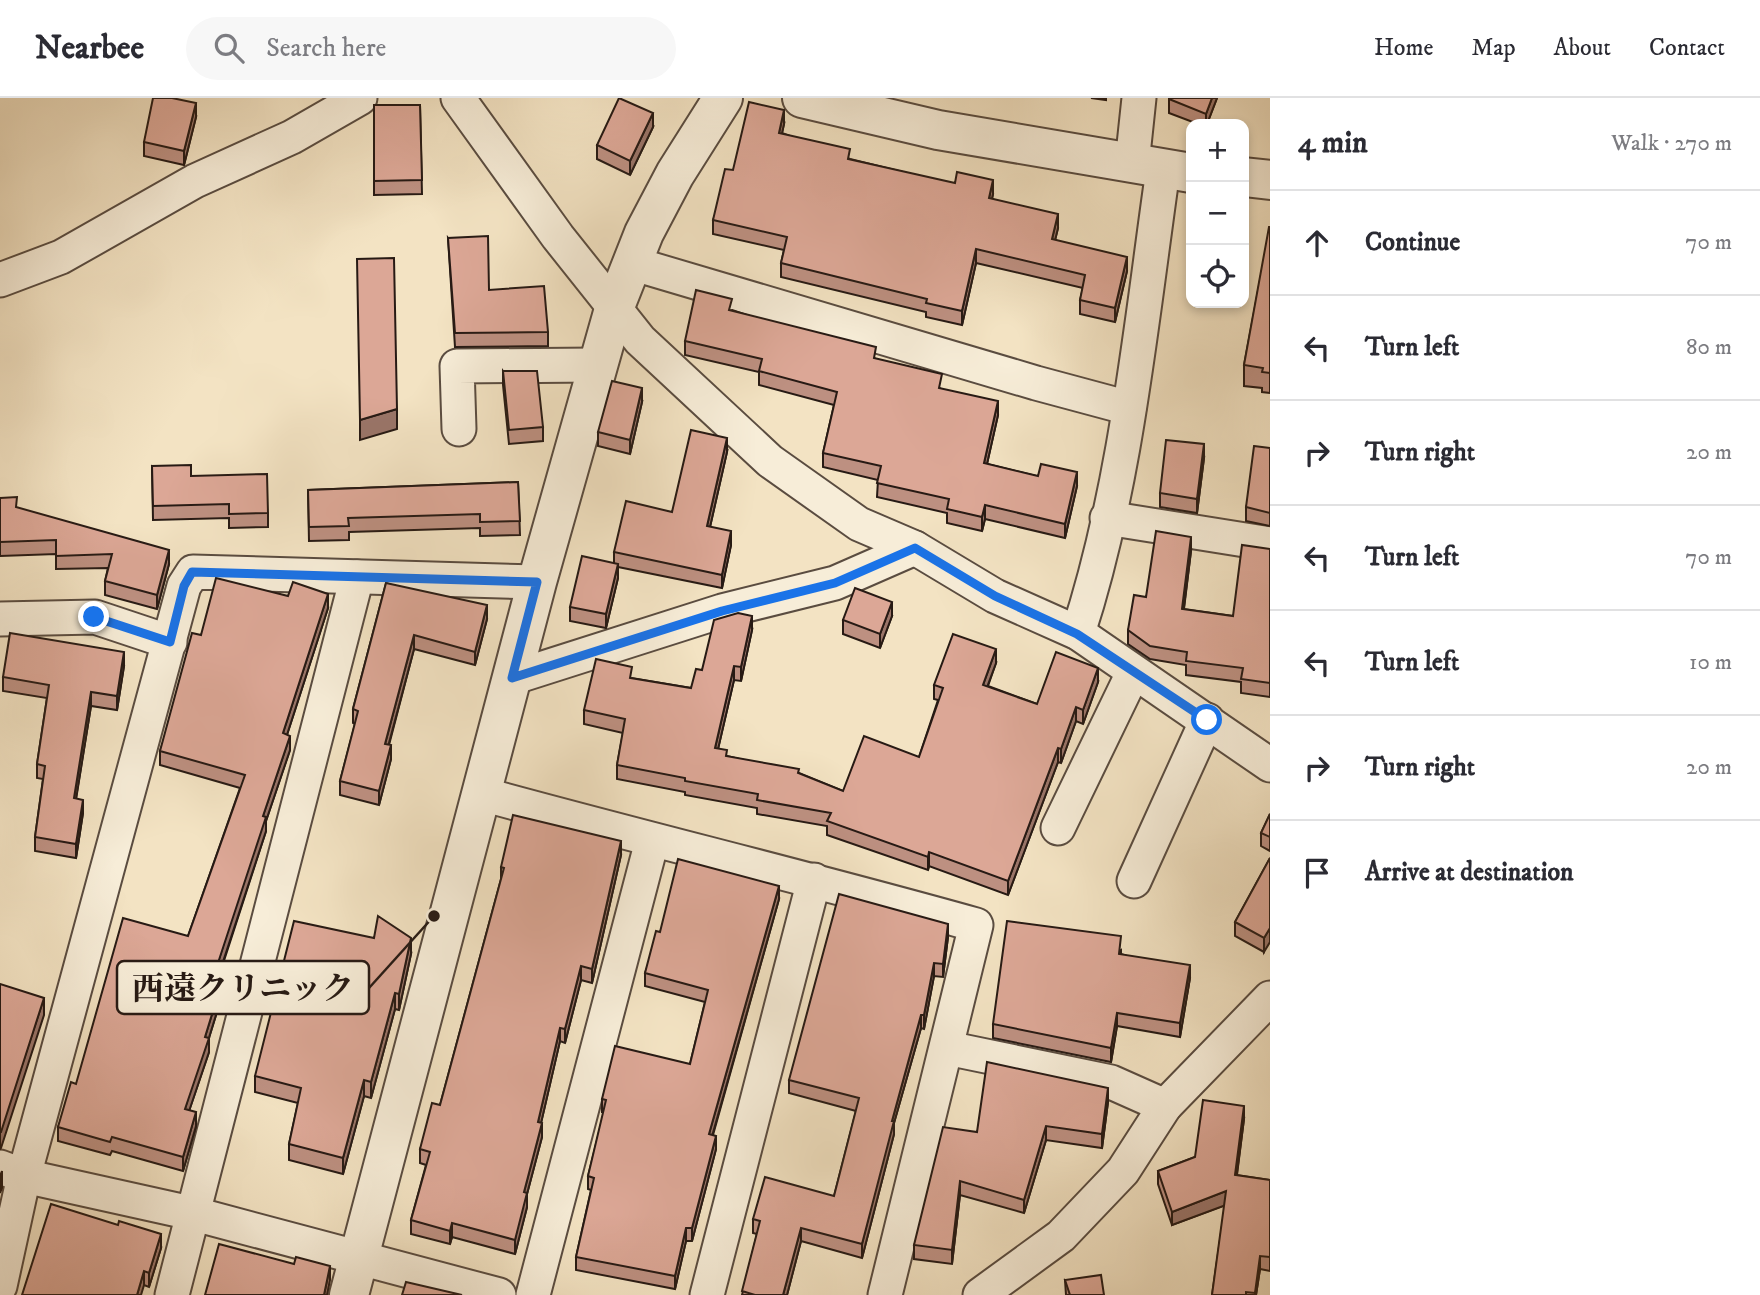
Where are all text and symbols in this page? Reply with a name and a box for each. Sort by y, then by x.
search box [186,17,676,80]
text: Nearbee [35,28,144,69]
icon: search [210,29,248,67]
text: Search here [266,32,386,65]
text: Home [1374,33,1433,63]
text: Map [1471,33,1516,63]
text: About [1554,33,1611,63]
text: Contact [1649,33,1725,63]
map controls [1186,119,1249,308]
button: + [1186,119,1249,182]
text: 4 min [1298,125,1368,162]
text: Walk · 270 m [1611,129,1732,158]
button: − [1186,182,1249,245]
icon: ahead [1298,224,1336,262]
text: Continue [1365,226,1460,259]
text: 70 m [1685,228,1732,257]
button: locate [1186,245,1249,308]
icon: left [1298,329,1336,367]
text: Turn left [1365,331,1459,364]
text: 80 m [1686,333,1732,362]
icon: right [1298,434,1336,472]
text: Turn right [1365,436,1475,469]
text: 20 m [1686,438,1732,467]
icon: left [1298,539,1336,577]
text: Turn left [1365,541,1459,574]
text: 70 m [1685,543,1732,572]
route end [78,601,109,632]
icon: left [1298,644,1336,682]
text: Turn left [1365,646,1459,679]
text: 10 m [1689,648,1732,677]
route start [1191,704,1222,735]
icon: right [1298,749,1336,787]
text: Turn right [1365,751,1475,784]
text: 20 m [1686,753,1732,782]
icon: arrive [1298,854,1336,892]
text: Arrive at destination [1365,856,1574,889]
callout: 西遠クリニック [117,961,369,1014]
text: 西遠クリニック [132,970,354,1010]

